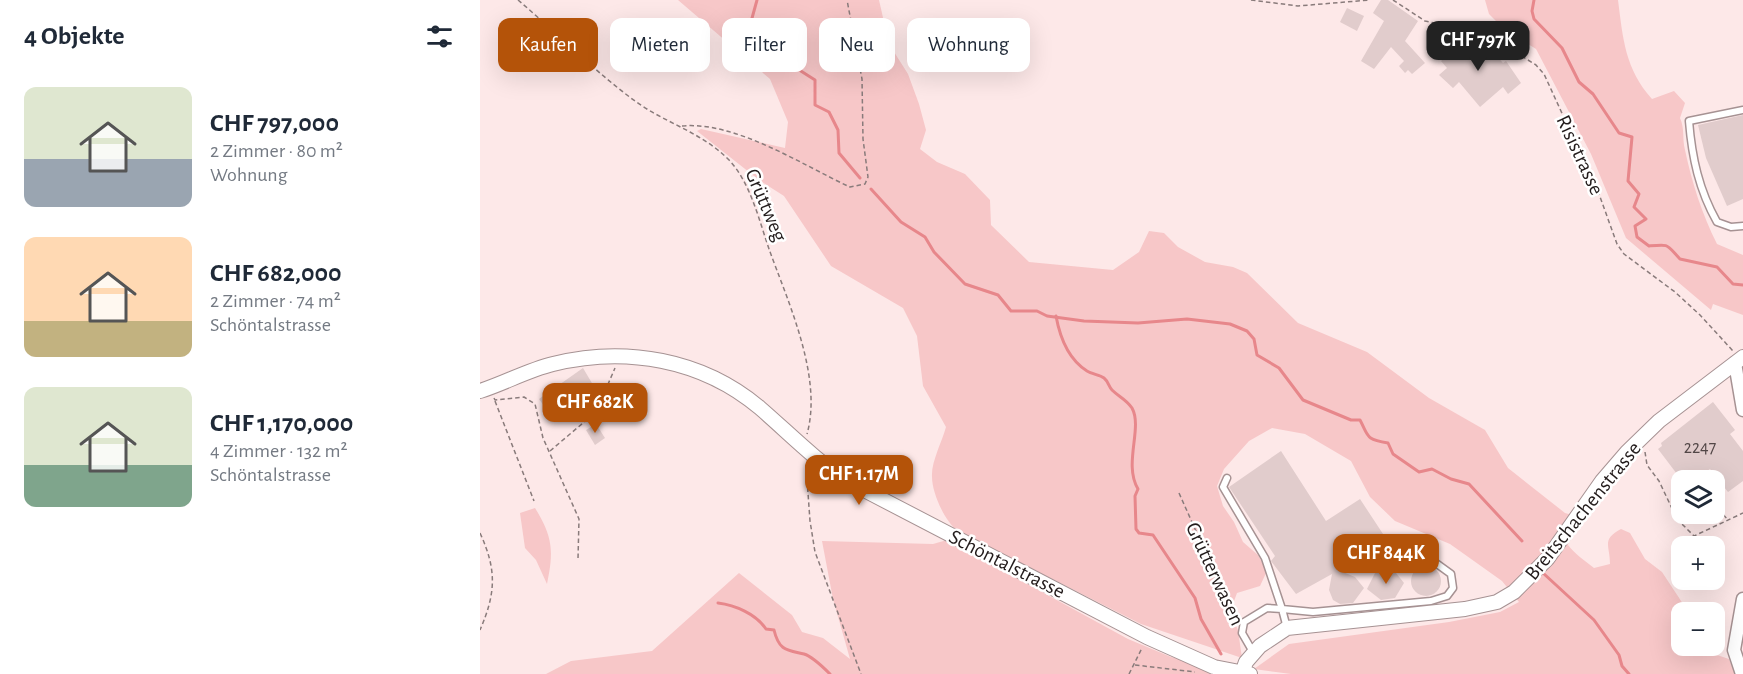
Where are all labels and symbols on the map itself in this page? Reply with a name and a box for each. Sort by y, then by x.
pin: CHF 797K [1416,21,1540,72]
street label: Risistrasse [1552,112,1608,198]
street label: Grüttweg [741,166,791,245]
pin: CHF 682K [533,383,657,434]
street label: Breitschachenstrasse [1521,438,1645,584]
house number: 2247 [1684,439,1716,457]
pin: CHF 1.17M [790,455,928,506]
street label: Grütterwasen [1182,519,1248,629]
street label: Schöntalstrasse [946,526,1068,602]
pin: CHF 844K [1324,534,1448,585]

